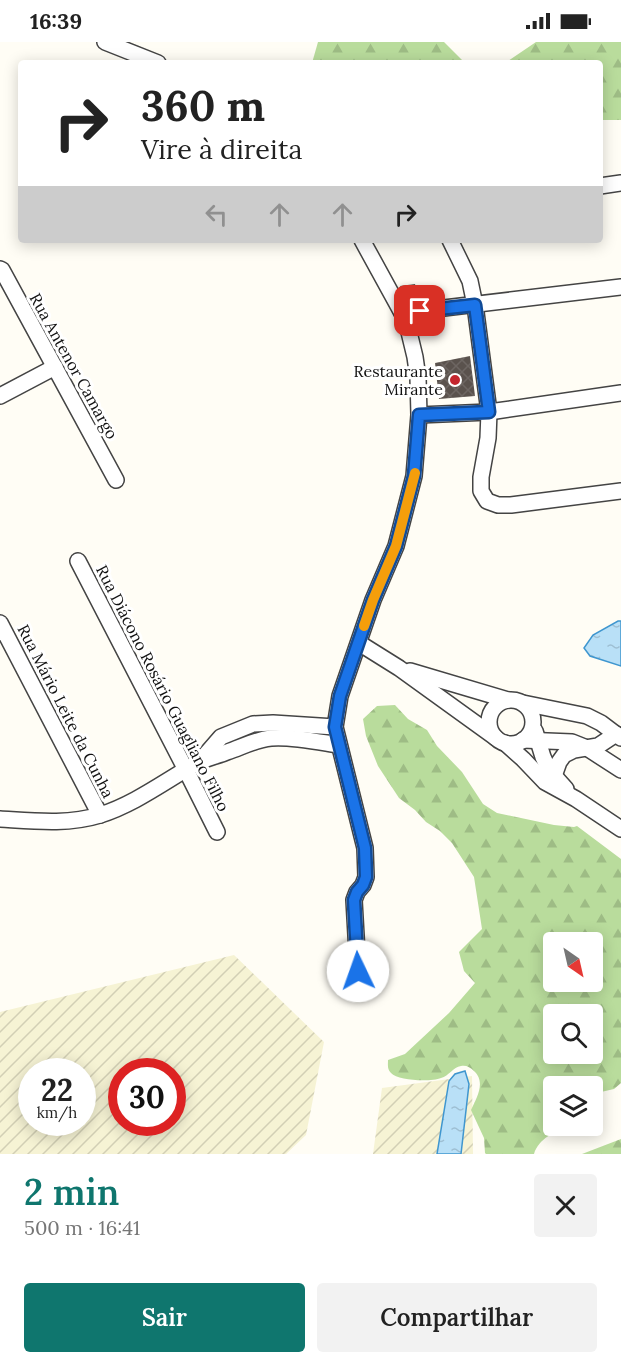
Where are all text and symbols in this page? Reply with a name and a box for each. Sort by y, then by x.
text: 16:39 [30,7,82,35]
text: 360 m [141,79,265,133]
icon: right [42,84,120,162]
text: Vire à direita [141,132,302,166]
icon: left [200,198,233,231]
icon: ahead [263,198,296,231]
icon: ahead [326,198,359,231]
icon: right [389,198,422,231]
pin [394,285,445,336]
street label: Rua Antenor Camargo [26,290,122,442]
icon: arrive [403,294,436,327]
place label: Restaurante Mirante [354,361,443,399]
marker: Restaurante Mirante [448,373,462,387]
street label: Rua Diácono Rosário Guagliano Filho [92,561,234,815]
street label: Rua Mário Leite da Cunha [13,621,119,801]
north arrow [543,932,603,992]
map controls [543,932,603,1136]
position arrow [326,939,390,1003]
button: search [543,1004,603,1064]
speed limit sign: 30 [108,1058,186,1136]
text: 22 [41,1071,73,1109]
button: layers [543,1076,603,1136]
text: km/h [37,1103,77,1122]
text: 2 min [24,1169,119,1215]
button: close [534,1174,597,1237]
text: 500 m · 16:41 [24,1215,140,1240]
button: Sair [24,1283,305,1352]
button: Compartilhar [317,1283,597,1352]

